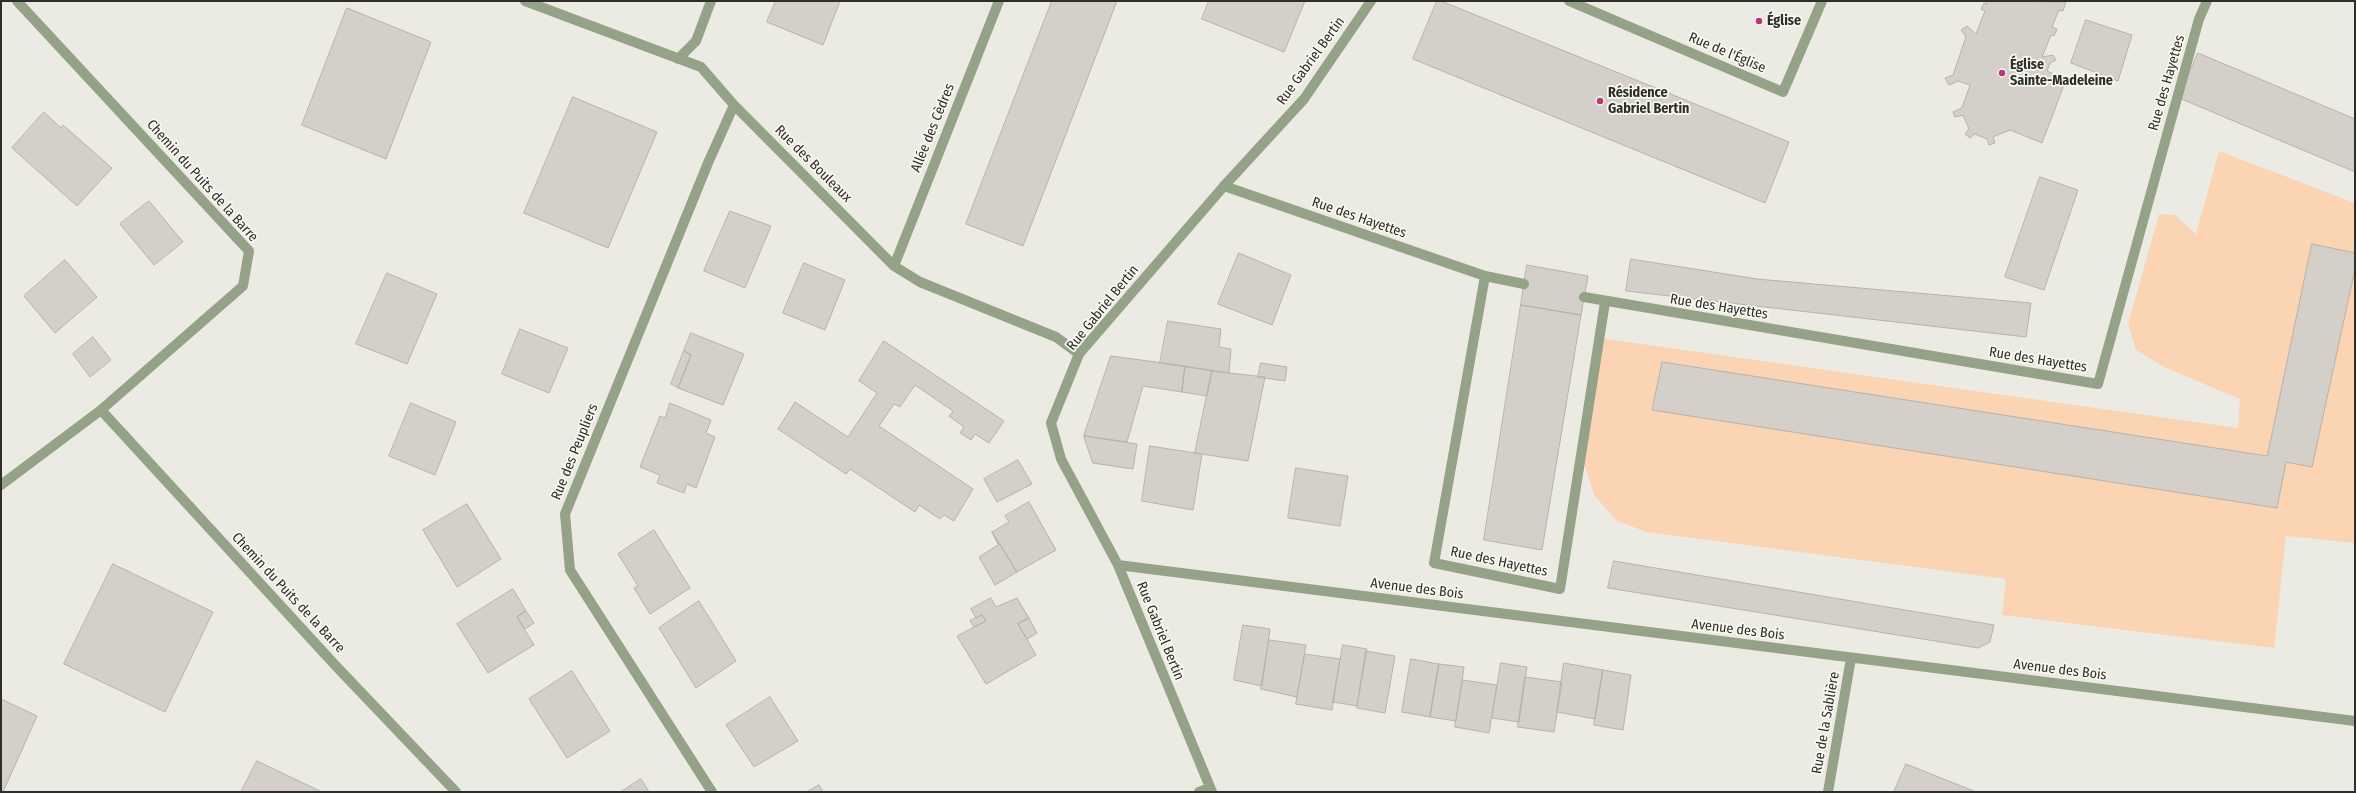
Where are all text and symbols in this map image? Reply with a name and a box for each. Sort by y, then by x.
place label: Église [1767,13,1801,29]
street label: Rue Gabriel Bertin [1273,14,1349,108]
marker: Église [1754,16,1764,26]
street label: Rue de l'Église [1686,29,1768,77]
street label: Rue des Hayettes [2145,33,2189,133]
place label: Église Sainte-Madeleine [2010,57,2113,90]
marker: Église Sainte-Madeleine [1997,68,2007,78]
street label: Allée des Cèdres [908,81,958,175]
place label: Résidence Gabriel Bertin [1608,85,1689,118]
marker: Résidence Gabriel Bertin [1595,96,1605,106]
street label: Chemin du Puits de la Barre [143,117,261,245]
street label: Rue des Bouleaux [771,122,855,206]
street label: Rue des Hayettes [1309,194,1409,242]
street label: Rue Gabriel Bertin [1064,262,1142,354]
street label: Rue des Hayettes [1669,291,1769,323]
street label: Rue des Hayettes [1988,344,2088,376]
street label: Rue des Peupliers [548,401,602,503]
street label: Chemin du Puits de la Barre [228,529,348,657]
street label: Rue des Hayettes [1449,543,1549,581]
street label: Avenue des Bois [1370,575,1464,603]
street label: Rue Gabriel Bertin [1133,579,1187,683]
street label: Avenue des Bois [1691,616,1785,644]
street label: Avenue des Bois [2013,656,2107,684]
street label: Rue de la Sablière [1809,671,1843,775]

